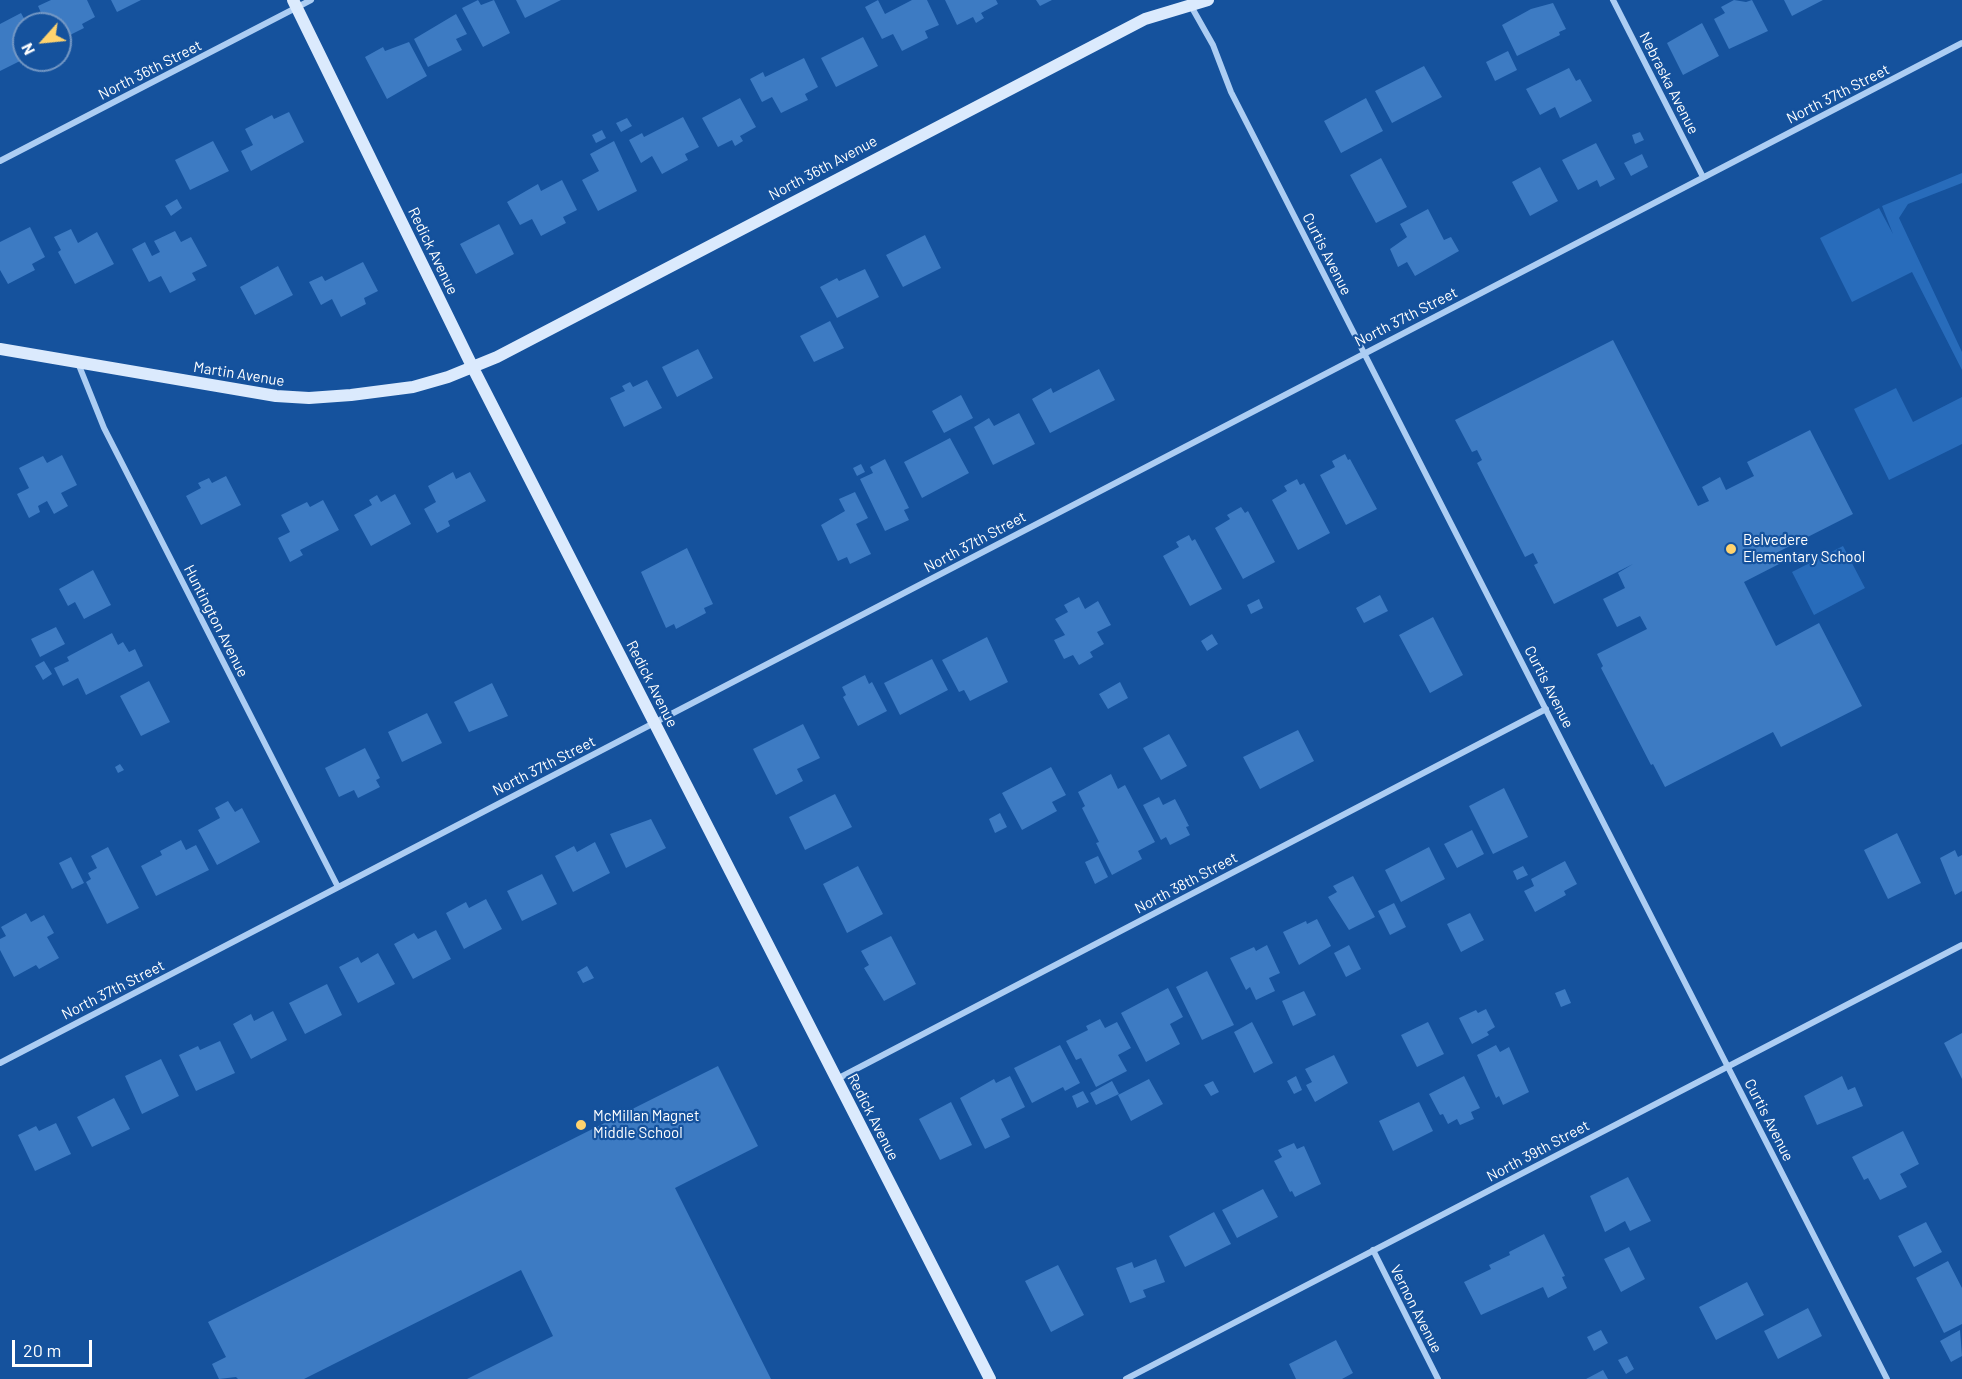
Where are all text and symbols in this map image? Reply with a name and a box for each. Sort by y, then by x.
north arrow [12,12,72,72]
street label: Nebraska Avenue [1635,29,1703,137]
street label: North 36th Street [95,36,205,104]
text: N [16,40,38,59]
street label: North 37th Street [1784,60,1892,128]
street label: North 36th Avenue [766,132,880,204]
street label: Redick Avenue [404,204,462,298]
street label: Curtis Avenue [1299,210,1355,298]
street label: North 37th Street [1352,283,1460,351]
street label: Martin Avenue [192,358,286,390]
street label: North 37th Street [921,508,1029,576]
place label: Belvedere Elementary School [1743,531,1865,566]
marker: Belvedere Elementary School [1724,542,1738,556]
street label: Huntington Avenue [180,562,252,680]
street label: Redick Avenue [622,638,682,730]
street label: Curtis Avenue [1521,643,1577,731]
street label: North 37th Street [490,732,598,800]
street label: North 38th Street [1132,848,1240,918]
street label: North 37th Street [59,956,167,1024]
street label: Redick Avenue [843,1071,903,1163]
street label: Curtis Avenue [1741,1076,1797,1164]
place label: McMillan Magnet Middle School [593,1107,699,1142]
street label: North 39th Street [1484,1116,1592,1186]
marker: McMillan Magnet Middle School [574,1118,588,1132]
street label: Vernon Avenue [1386,1262,1446,1356]
scale bar [15,1328,94,1366]
text: 20 m [23,1339,61,1361]

